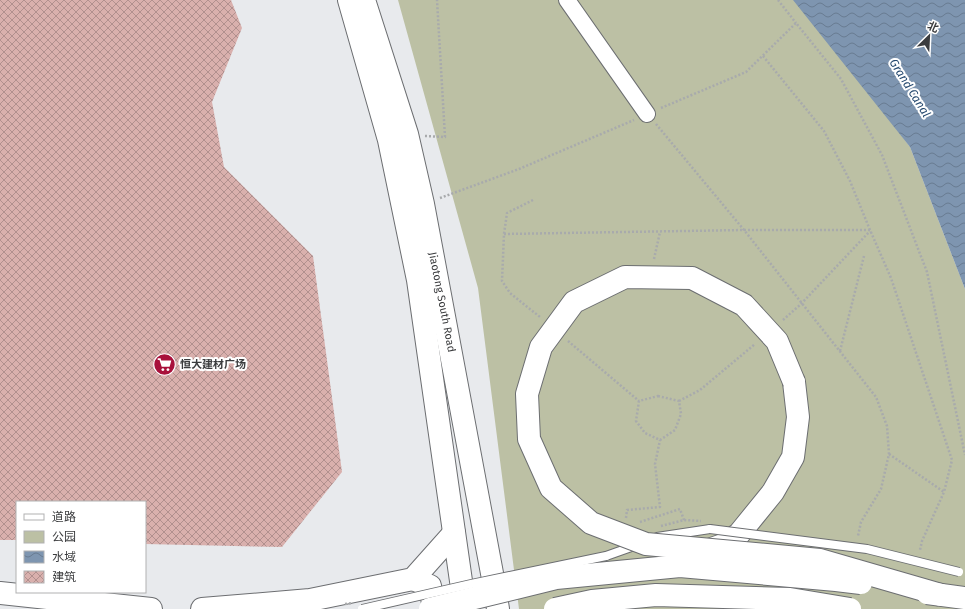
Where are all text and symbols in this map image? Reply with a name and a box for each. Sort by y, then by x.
north arrow [909,16,949,56]
text: 北 [925,19,941,35]
water label: Grand Canal [887,56,933,120]
street label: Jiaotong South Road [426,251,458,353]
supermarket icon: 恒大建材广场 [151,351,177,377]
place label: 恒大建材广场 [180,358,246,371]
legend [16,501,146,593]
text: 道路 [52,510,76,524]
text: 公园 [52,530,76,544]
text: 水域 [52,550,76,564]
text: 建筑 [52,570,76,584]

